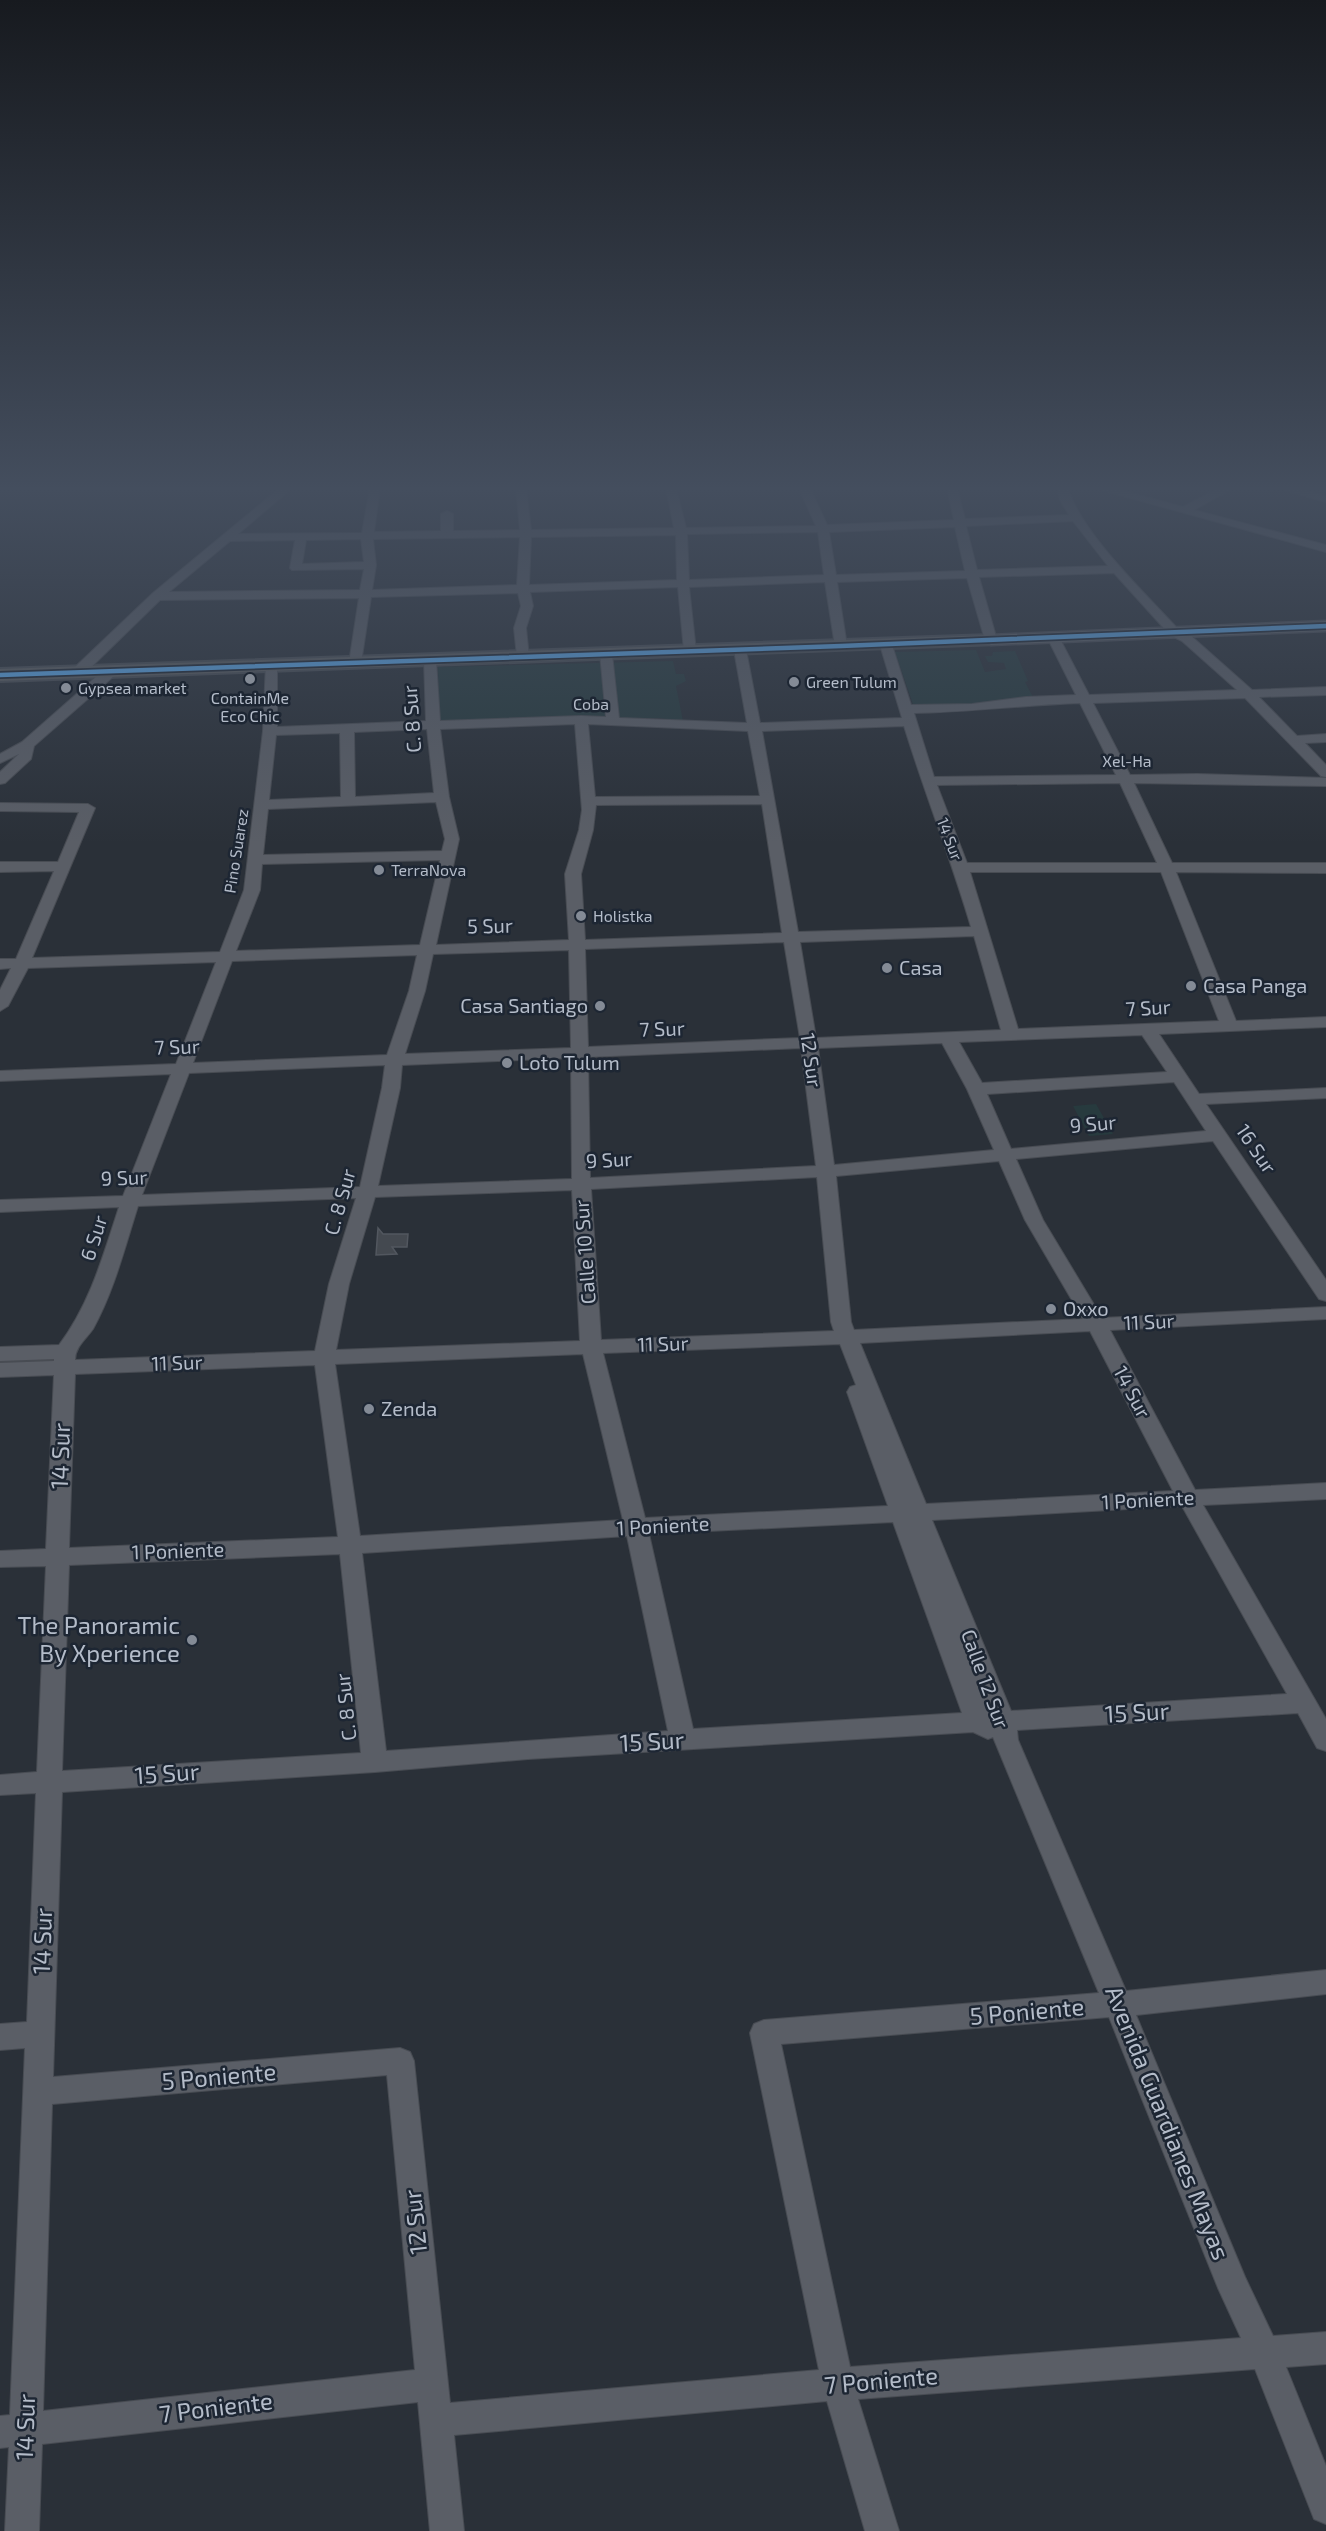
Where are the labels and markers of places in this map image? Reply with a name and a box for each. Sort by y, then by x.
marker: ContainMe Eco Chic [243,672,257,686]
place label: Green Tulum [806,672,897,691]
marker: Green Tulum [787,675,801,689]
place label: Gypsea market [78,678,187,697]
marker: Gypsea market [59,681,73,695]
place label: ContainMe Eco Chic [211,688,289,725]
place label: TerraNova [391,860,466,879]
marker: TerraNova [372,863,386,877]
place label: Holistka [593,906,653,925]
marker: Holistka [574,909,588,923]
place label: Casa [899,955,943,979]
marker: Casa [880,961,894,975]
place label: Casa Panga [1203,973,1307,997]
marker: Casa Panga [1184,979,1198,993]
place label: Casa Santiago [460,993,588,1017]
marker: Casa Santiago [593,999,607,1013]
place label: Loto Tulum [519,1050,620,1074]
marker: Loto Tulum [500,1056,514,1070]
place label: Oxxo [1063,1296,1109,1320]
marker: Oxxo [1044,1302,1058,1316]
place label: Zenda [381,1396,437,1420]
marker: Zenda [362,1402,376,1416]
place label: The Panoramic By Xperience [18,1610,180,1667]
marker: The Panoramic By Xperience [185,1633,199,1647]

